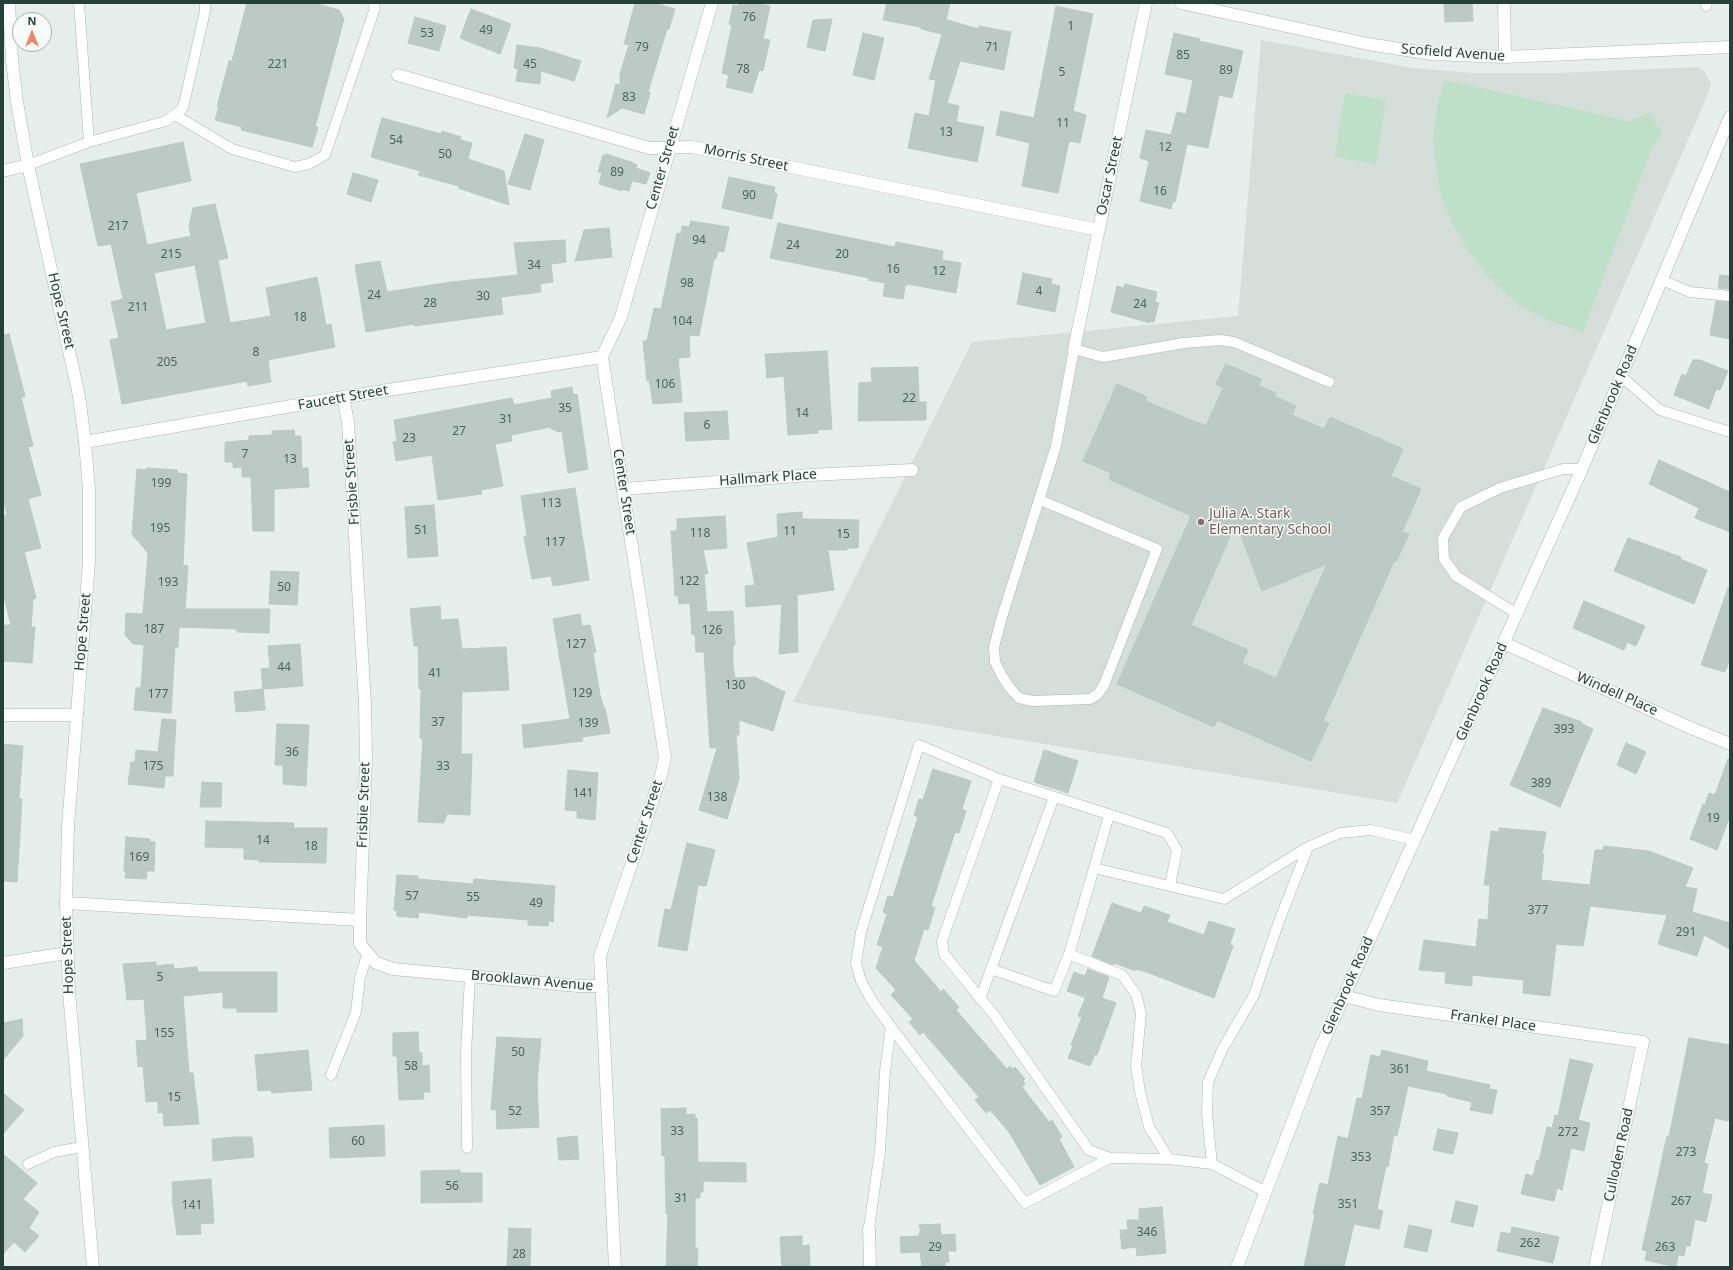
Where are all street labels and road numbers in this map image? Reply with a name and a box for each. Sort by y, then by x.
street label: Scofield Avenue [1400,41,1506,65]
street label: Center Street [643,124,683,212]
street label: Oscar Street [1093,135,1127,217]
street label: Morris Street [702,141,790,175]
street label: Hope Street [44,271,78,351]
street label: Glenbrook Road [1585,343,1641,447]
street label: Faucett Street [297,382,389,414]
street label: Frisbie Street [341,438,363,526]
street label: Center Street [609,448,639,536]
street label: Hallmark Place [719,466,817,490]
street label: Hope Street [71,592,95,672]
street label: Glenbrook Road [1453,640,1511,744]
street label: Windell Place [1574,669,1660,719]
street label: Frisbie Street [354,762,374,848]
street label: Center Street [624,778,666,866]
street label: Hope Street [58,916,78,994]
street label: Glenbrook Road [1319,934,1377,1038]
street label: Brooklawn Avenue [470,967,594,995]
street label: Frankel Place [1449,1007,1537,1035]
street label: Culloden Road [1601,1106,1637,1204]

